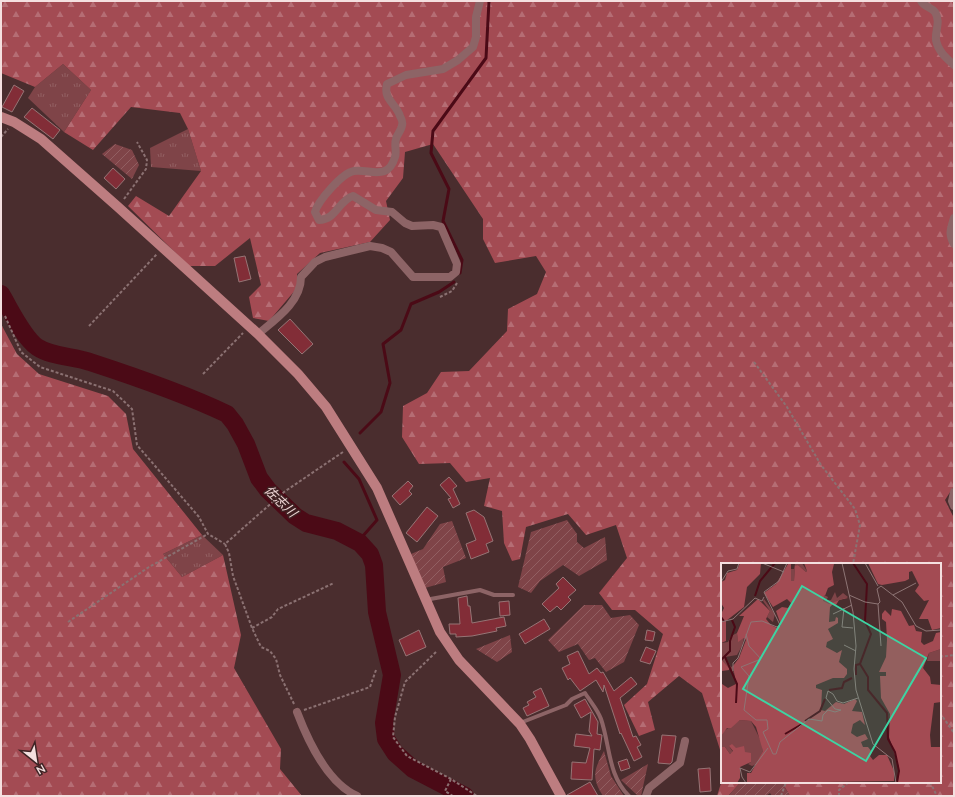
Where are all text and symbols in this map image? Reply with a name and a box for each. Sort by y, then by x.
water label: 佐志川 [261,482,302,522]
inset map [721,563,941,783]
north arrow [16,741,56,781]
text: N [34,762,48,778]

